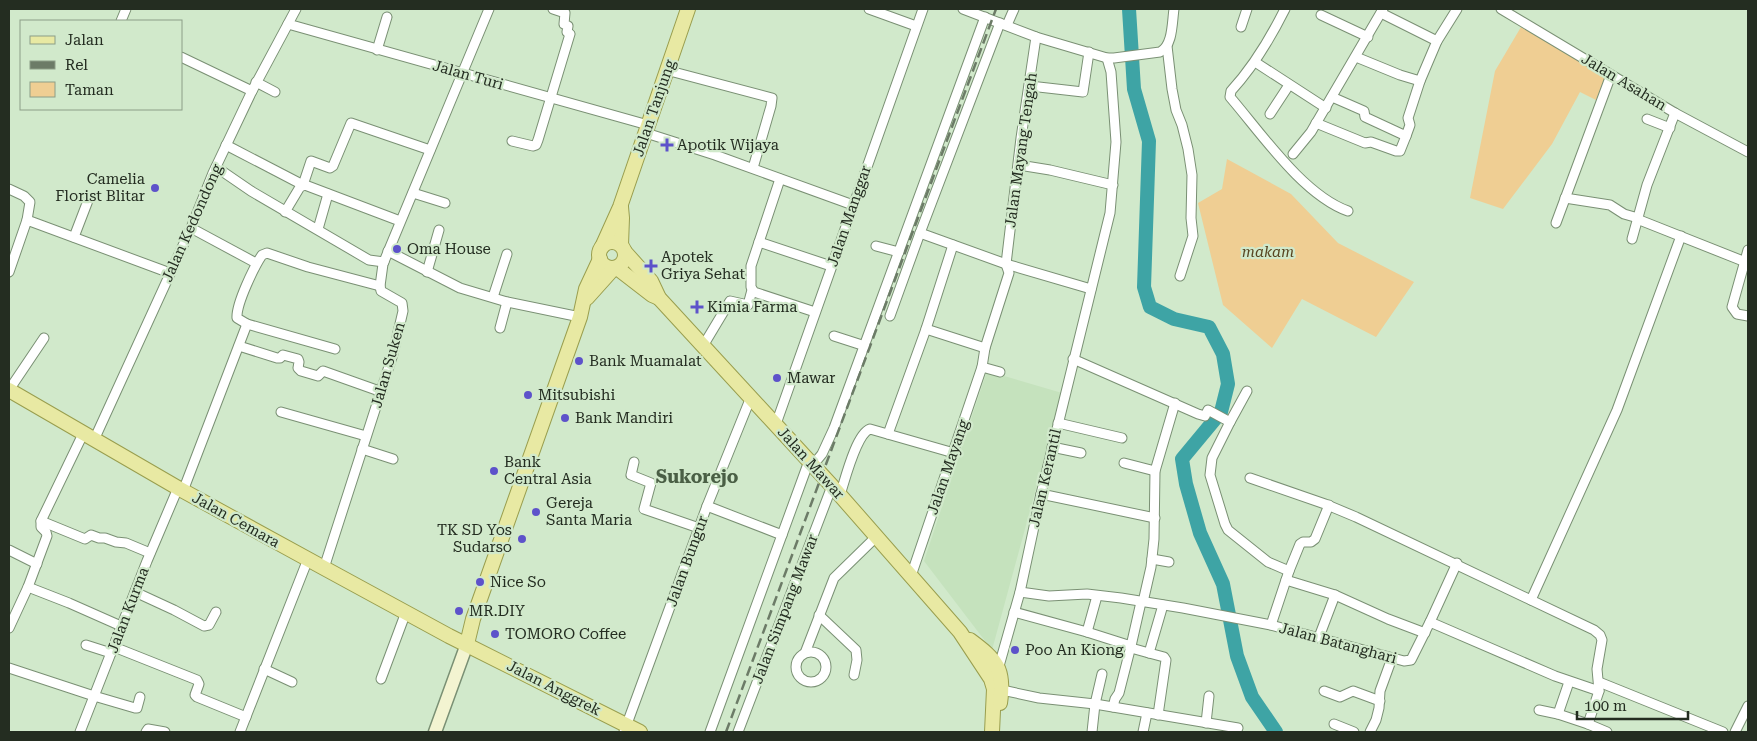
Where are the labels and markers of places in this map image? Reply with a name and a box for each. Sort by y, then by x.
place label: Apotik Wijaya [677,136,779,154]
marker: Apotik Wijaya [661,139,673,151]
place label: Camelia Florist Blitar [55,170,145,205]
marker: Camelia Florist Blitar [149,182,161,194]
place label: Oma House [407,240,491,258]
marker: Oma House [391,243,403,255]
place label: Apotek Griya Sehat [661,248,746,283]
marker: Apotek Griya Sehat [645,260,657,272]
place label: Kimia Farma [707,298,797,316]
marker: Kimia Farma [691,301,703,313]
place label: Bank Muamalat [589,352,702,370]
marker: Bank Muamalat [573,355,585,367]
place label: Mawar [787,369,835,387]
marker: Mawar [771,372,783,384]
place label: Mitsubishi [538,386,615,404]
marker: Mitsubishi [522,389,534,401]
place label: Bank Mandiri [575,409,673,427]
marker: Bank Mandiri [559,412,571,424]
place label: Bank Central Asia [504,453,592,488]
marker: Bank Central Asia [488,465,500,477]
place label: Gereja Santa Maria [546,494,632,529]
marker: Gereja Santa Maria [530,506,542,518]
place label: TK SD Yos Sudarso [437,521,512,556]
marker: TK SD Yos Sudarso [516,533,528,545]
place label: Nice So [490,573,546,591]
marker: Nice So [474,576,486,588]
place label: MR.DIY [469,602,526,620]
marker: MR.DIY [453,605,465,617]
place label: TOMORO Coffee [505,625,626,643]
marker: TOMORO Coffee [489,628,501,640]
place label: Poo An Kiong [1025,641,1124,659]
marker: Poo An Kiong [1009,644,1021,656]

